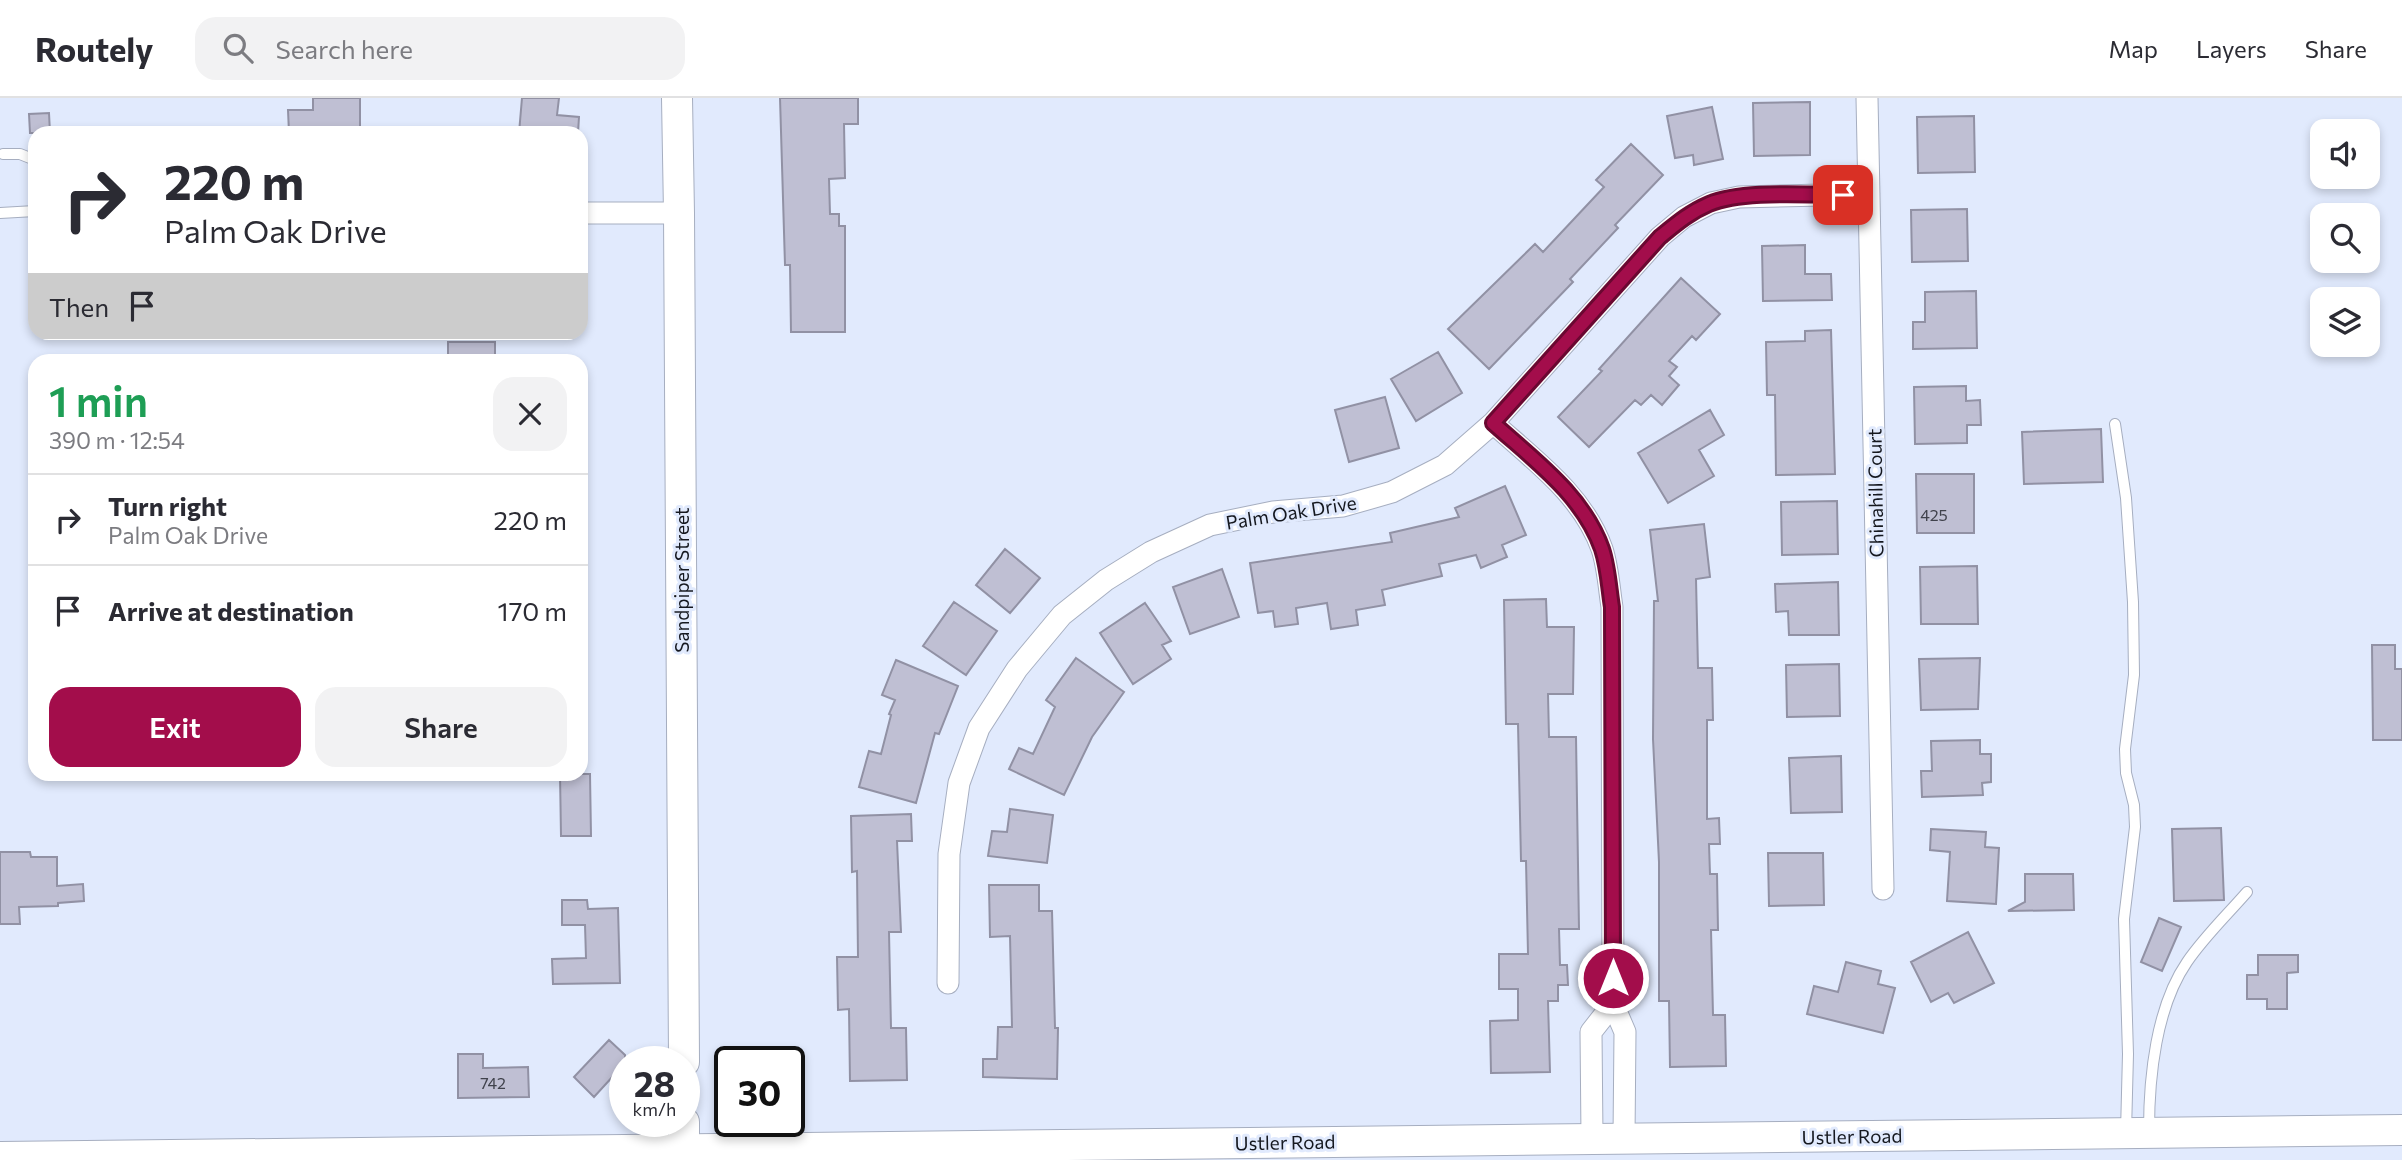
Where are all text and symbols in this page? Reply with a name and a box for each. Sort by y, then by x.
search box [195,17,685,80]
text: Routely [35,28,153,69]
icon: search [219,29,257,67]
text: Search here [275,33,413,64]
text: Map [2109,34,2158,63]
text: Layers [2196,34,2267,63]
text: Share [2305,34,2367,63]
map controls [2310,119,2380,357]
button: sound [2310,119,2380,189]
text: 220 m [164,150,304,210]
icon: right [49,154,140,245]
pin [1813,165,1873,225]
icon: arrive [1824,176,1862,214]
button: search [2310,203,2380,273]
text: Palm Oak Drive [164,210,387,250]
icon: arrive [123,287,161,325]
button: layers [2310,287,2380,357]
text: Then [49,291,109,322]
text: 1 min [49,374,148,426]
button: close [493,377,567,451]
text: 390 m · 12:54 [49,426,185,454]
street label: Chinahill Court [1862,428,1888,558]
text: Turn right [108,490,227,521]
street label: Palm Oak Drive [1224,490,1358,534]
icon: right [49,501,87,539]
text: 220 m [494,504,567,535]
house number: 425 [1920,505,1948,524]
street label: Sandpiper Street [670,507,693,653]
text: Palm Oak Drive [108,521,268,549]
icon: arrive [49,592,87,630]
text: Arrive at destination [108,595,354,626]
text: 170 m [498,595,567,626]
button: Exit [49,687,301,767]
button: Share [315,687,567,767]
position arrow [1576,941,1650,1015]
speed limit sign: 30 [714,1046,805,1137]
text: 28 [634,1061,675,1104]
house number: 742 [480,1073,506,1092]
text: km/h [633,1098,676,1120]
street label: Ustler Road [1801,1124,1903,1148]
street label: Ustler Road [1234,1130,1336,1154]

